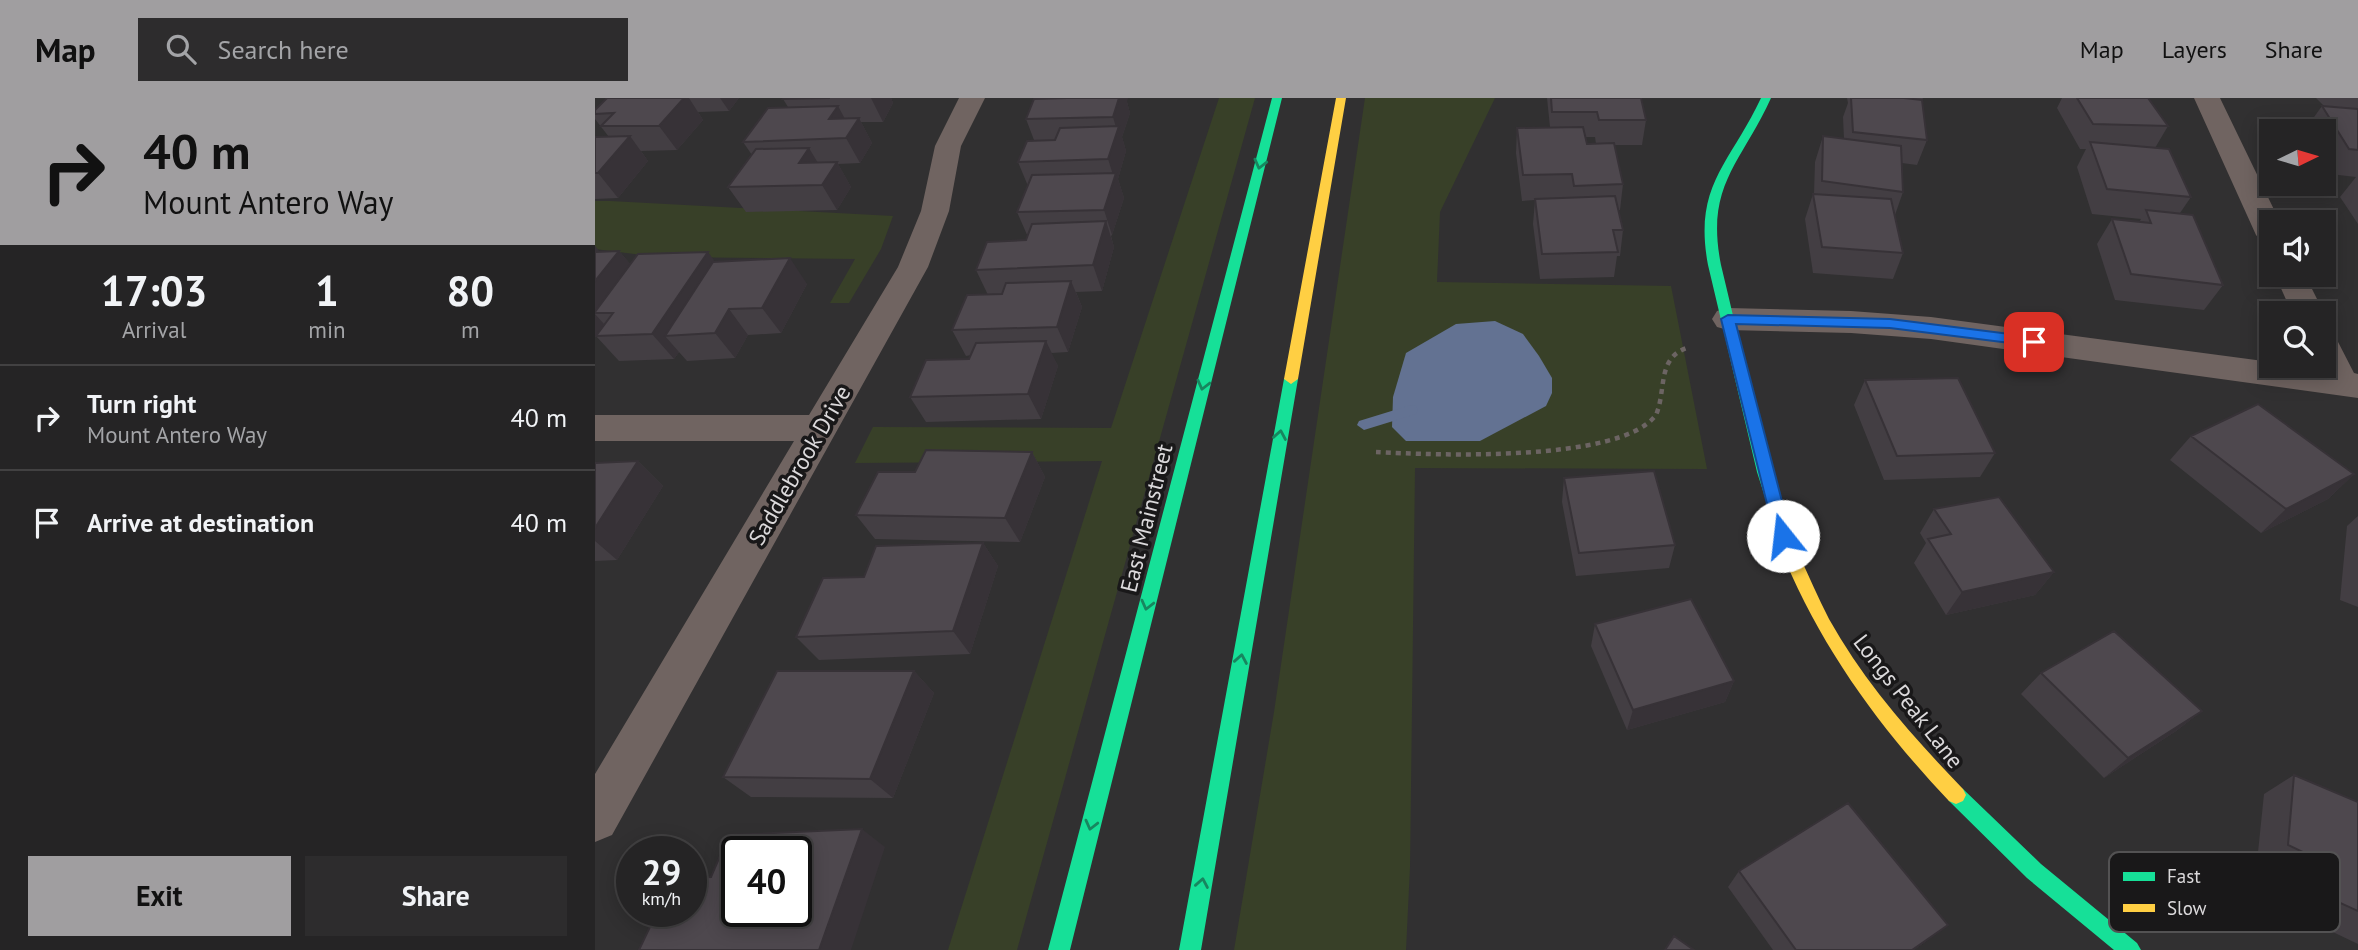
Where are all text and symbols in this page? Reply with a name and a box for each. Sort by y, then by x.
search box [138,18,628,81]
text: Map [35,28,96,71]
icon: search [162,30,200,68]
text: Search here [218,33,349,66]
text: Map [2080,34,2124,65]
text: Layers [2162,34,2227,65]
text: Share [2265,34,2323,65]
text: 40 m [143,119,250,183]
north arrow [2259,119,2336,196]
map controls [2259,119,2336,378]
icon: right [28,126,119,217]
one-way arrow [1254,158,1268,170]
text: Mount Antero Way [143,181,394,223]
button: sound [2259,210,2336,287]
text: 17:03 [101,263,207,318]
text: 1 [315,263,339,318]
text: 80 [447,263,494,318]
button: search [2259,301,2336,378]
pin [2004,312,2064,372]
text: Arrival [122,315,186,344]
text: min [308,315,346,344]
text: m [461,315,480,344]
icon: arrive [2015,323,2053,361]
one-way arrow [1197,378,1211,390]
street label: Saddlebrook Drive [742,380,856,550]
text: Turn right [87,387,196,420]
icon: right [28,399,66,437]
text: 40 m [511,401,567,434]
text: Mount Antero Way [87,420,267,449]
one-way arrow [1272,429,1287,440]
street label: East Mainstreet [1114,441,1178,595]
position arrow [1746,499,1820,573]
icon: arrive [28,504,66,542]
text: Arrive at destination [87,506,314,539]
text: 40 m [511,506,567,539]
one-way arrow [1141,599,1155,611]
street label: Longs Peak Lane [1848,628,1970,774]
one-way arrow [1233,653,1248,665]
one-way arrow [1085,819,1099,831]
speed limit sign: 40 [721,836,812,927]
text: 29 [642,849,681,895]
legend [2109,852,2340,932]
button: Exit [28,856,291,936]
button: Share [305,856,567,936]
text: Fast [2167,864,2201,888]
one-way arrow [1194,877,1209,889]
text: km/h [642,887,681,910]
text: Slow [2167,896,2207,920]

